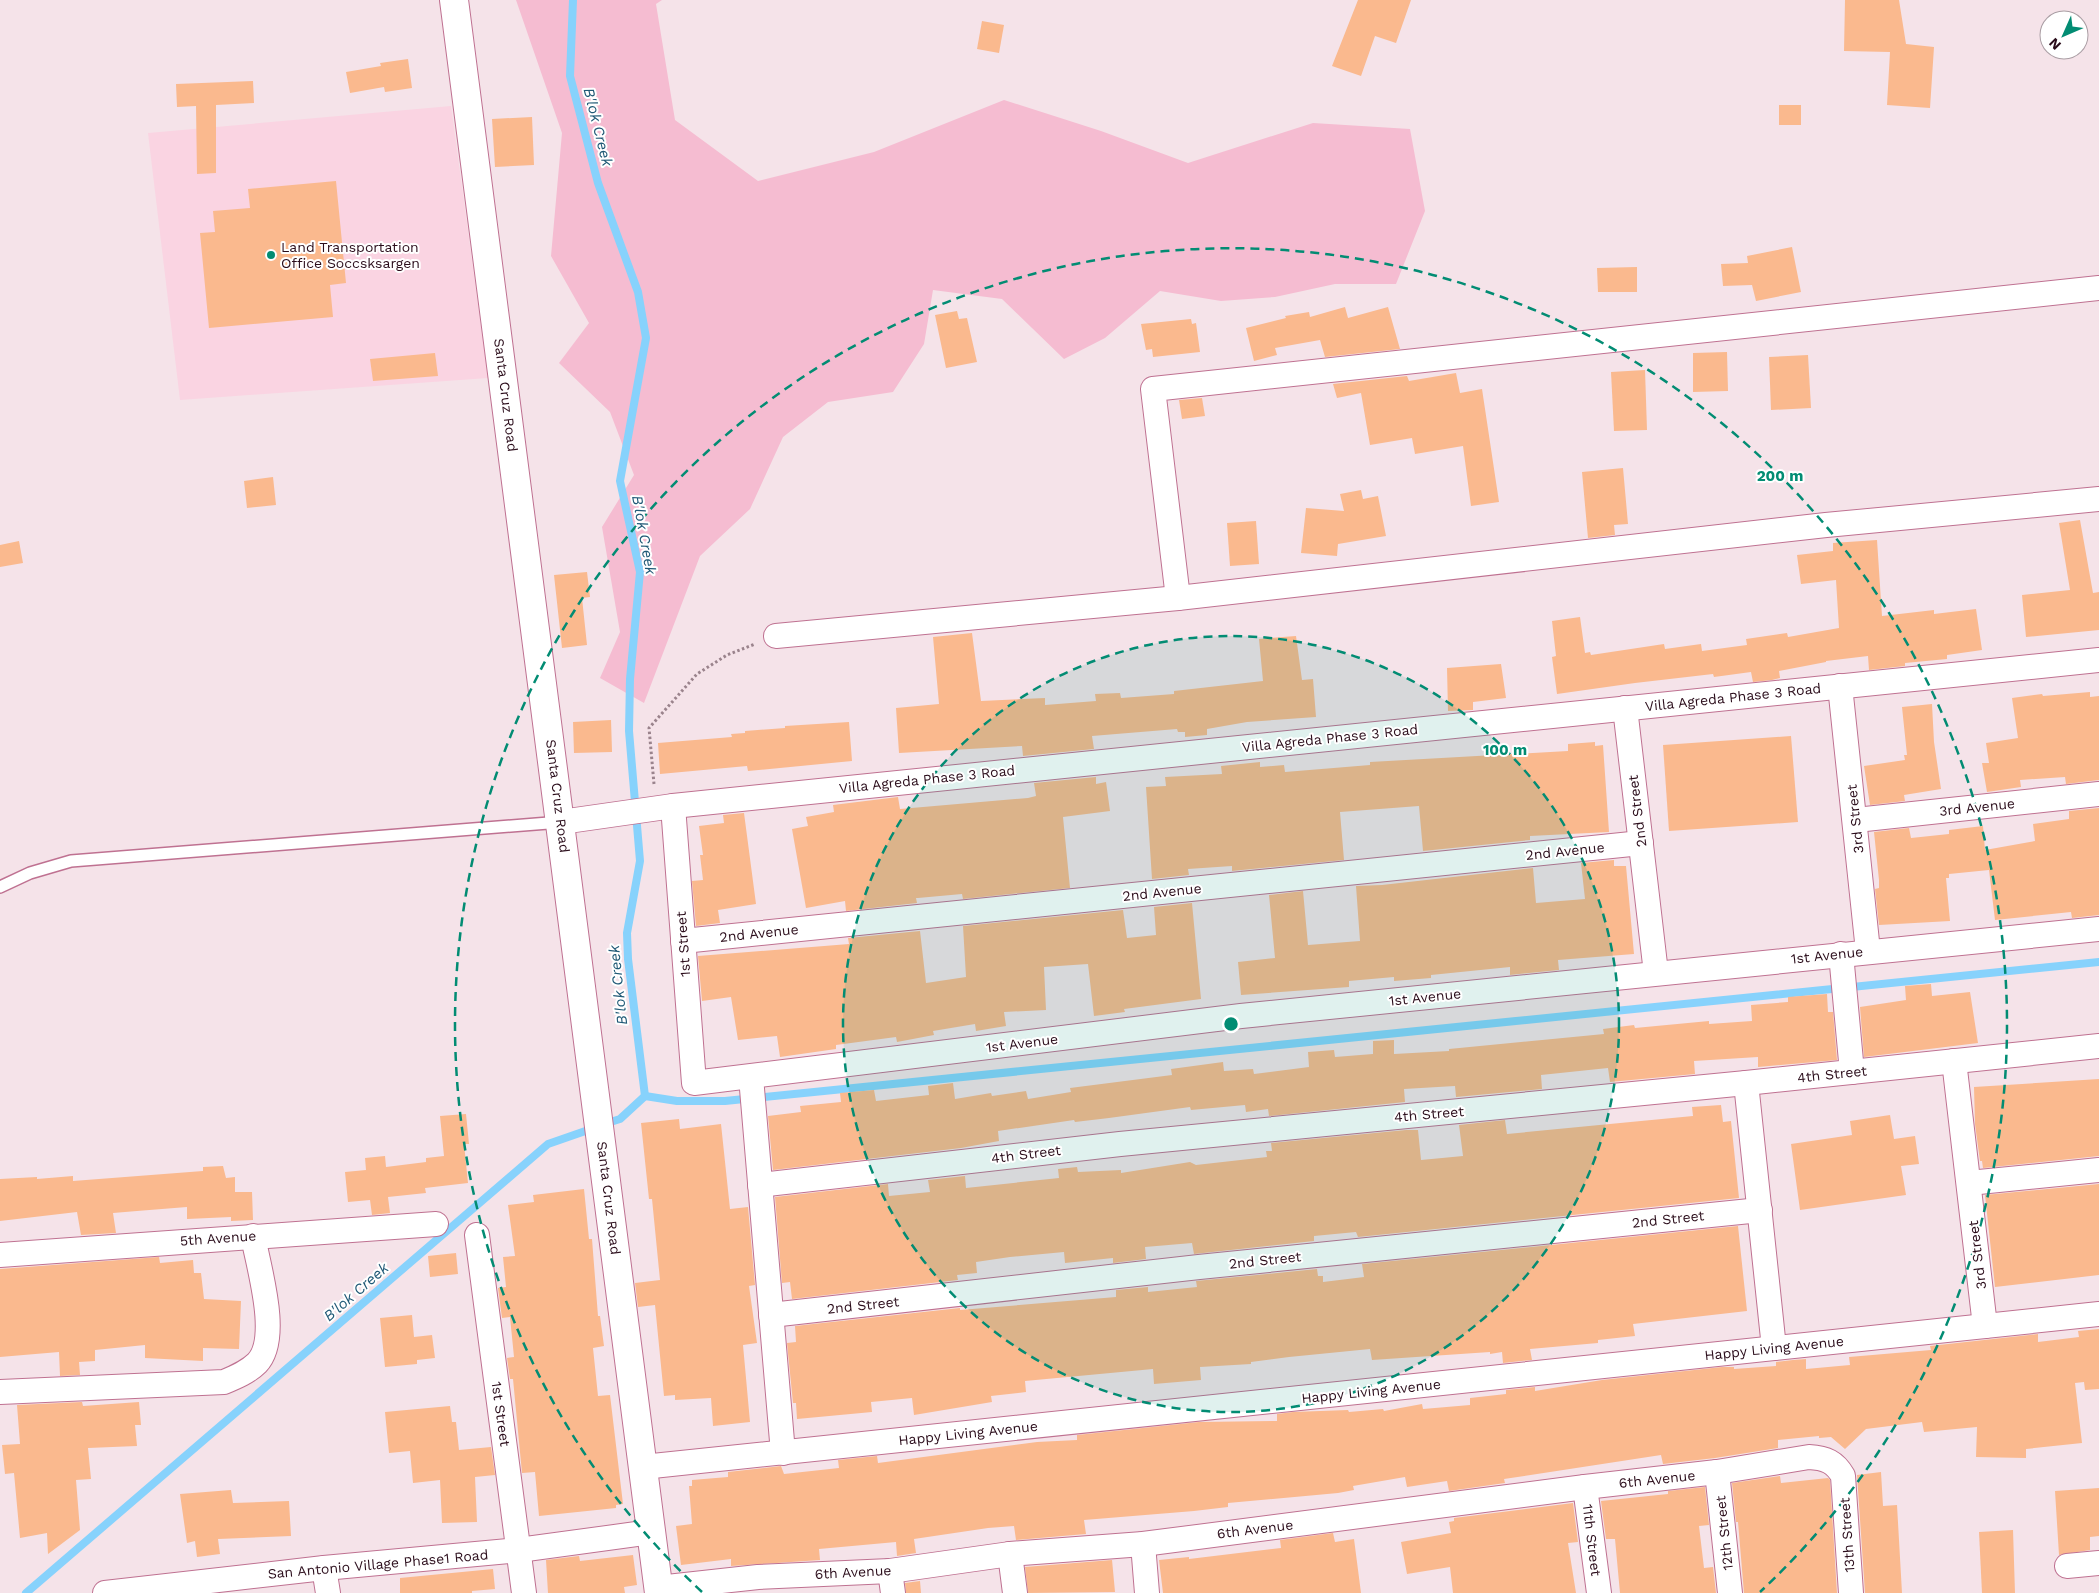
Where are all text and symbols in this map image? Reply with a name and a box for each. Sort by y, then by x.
north arrow [2039,10,2089,60]
text: N [2045,35,2064,54]
water label: B'lok Creek [580,86,617,169]
place label: Land Transportation Office Soccsksargen [281,239,420,271]
marker: Land Transportation Office Soccsksargen [265,249,277,261]
street label: Santa Cruz Road [491,337,521,453]
text: 200 m [1757,467,1803,485]
water label: B'lok Creek [628,494,660,577]
street label: Villa Agreda Phase 3 Road [1644,680,1822,714]
street label: Villa Agreda Phase 3 Road [1241,721,1419,755]
street label: Santa Cruz Road [543,738,573,854]
text: 100 m [1483,741,1527,759]
street label: Villa Agreda Phase 3 Road [838,762,1016,796]
street label: 2nd Street [1625,774,1649,848]
street label: 3rd Street [1843,784,1867,854]
street label: 3rd Avenue [1938,795,2016,819]
street label: 2nd Avenue [1525,839,1605,863]
street label: 2nd Avenue [1122,880,1202,904]
street label: 1st Street [673,911,693,977]
street label: 2nd Avenue [719,921,799,945]
water label: B'lok Creek [605,943,631,1026]
street label: 1st Avenue [1790,943,1864,967]
street label: 1st Avenue [1388,985,1462,1009]
centre of rings [1222,1015,1240,1033]
street label: 1st Avenue [985,1031,1059,1055]
street label: 4th Street [1796,1062,1868,1086]
street label: 4th Street [1393,1103,1465,1125]
street label: Santa Cruz Road [594,1140,624,1256]
street label: 4th Street [990,1142,1062,1166]
street label: 2nd Street [1631,1207,1705,1231]
street label: 3rd Street [1965,1219,1989,1290]
street label: 5th Avenue [179,1227,257,1249]
street label: 2nd Street [1228,1248,1302,1272]
water label: B'lok Creek [320,1258,393,1325]
street label: 2nd Street [826,1293,900,1317]
street label: Happy Living Avenue [1704,1333,1844,1363]
street label: Happy Living Avenue [1301,1376,1441,1406]
street label: 1st Street [489,1380,514,1448]
street label: Happy Living Avenue [898,1418,1038,1448]
street label: 6th Avenue [1618,1467,1696,1491]
street label: 12th Street [1712,1495,1736,1571]
street label: 13th Street [1836,1497,1858,1573]
street label: 11th Street [1580,1503,1604,1577]
street label: 6th Avenue [1216,1516,1294,1542]
street label: San Antonio Village Phase1 Road [267,1546,489,1582]
street label: 6th Avenue [814,1562,892,1582]

